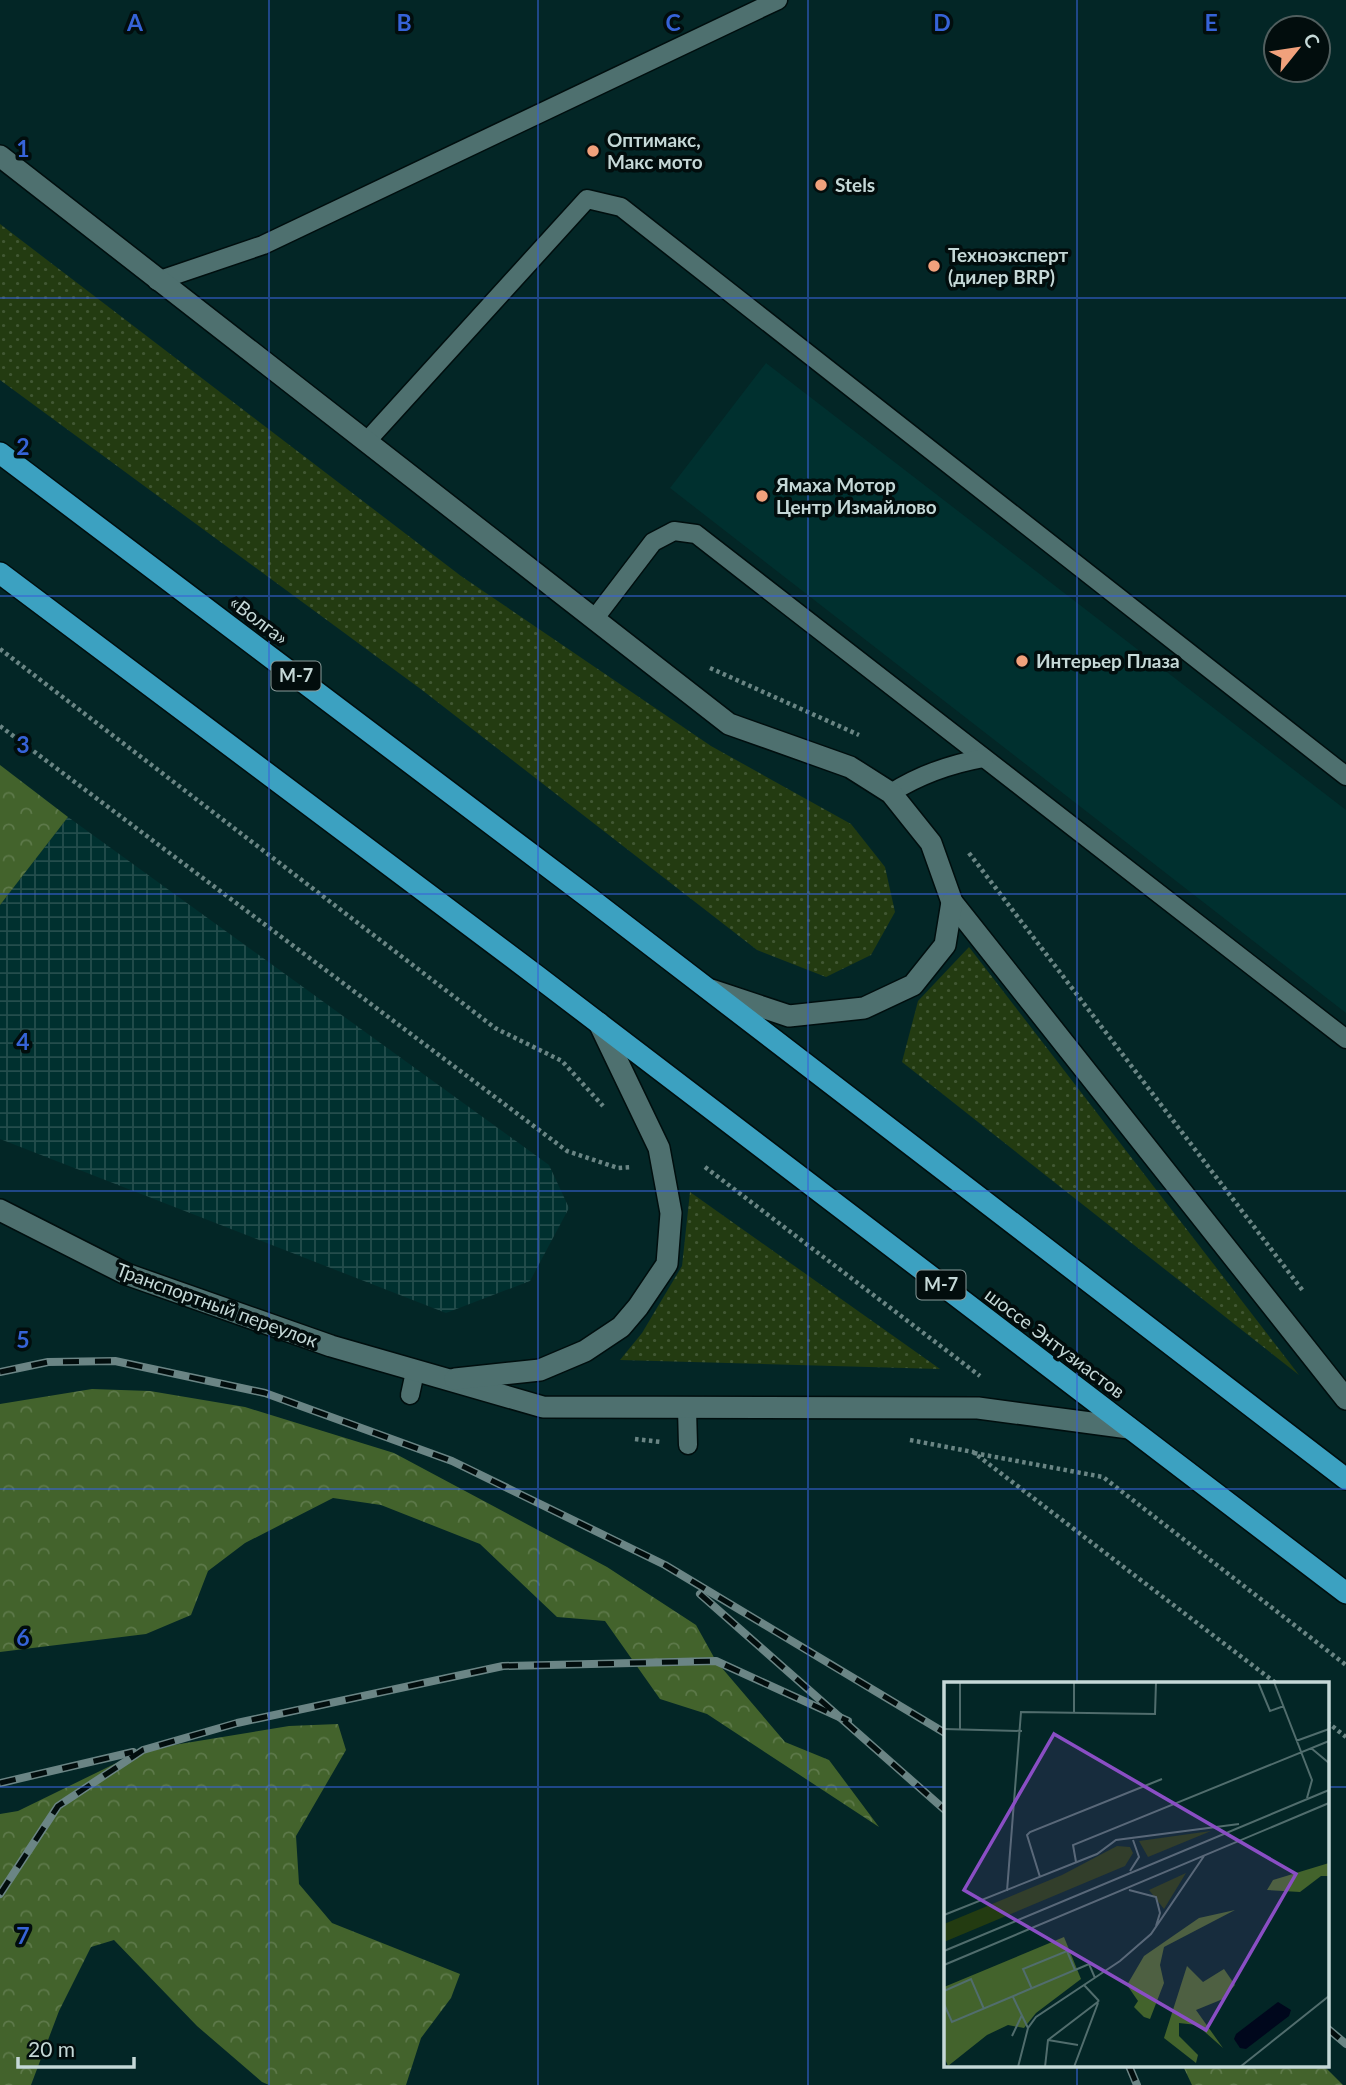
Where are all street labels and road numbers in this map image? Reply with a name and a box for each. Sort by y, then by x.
street label: «Волга» [226,590,293,649]
road number: М-7 [272,662,320,690]
street label: Транспортный переулок [113,1257,321,1352]
road number: М-7 [916,1270,965,1300]
street label: шоссе Энтузиастов [981,1283,1130,1403]

